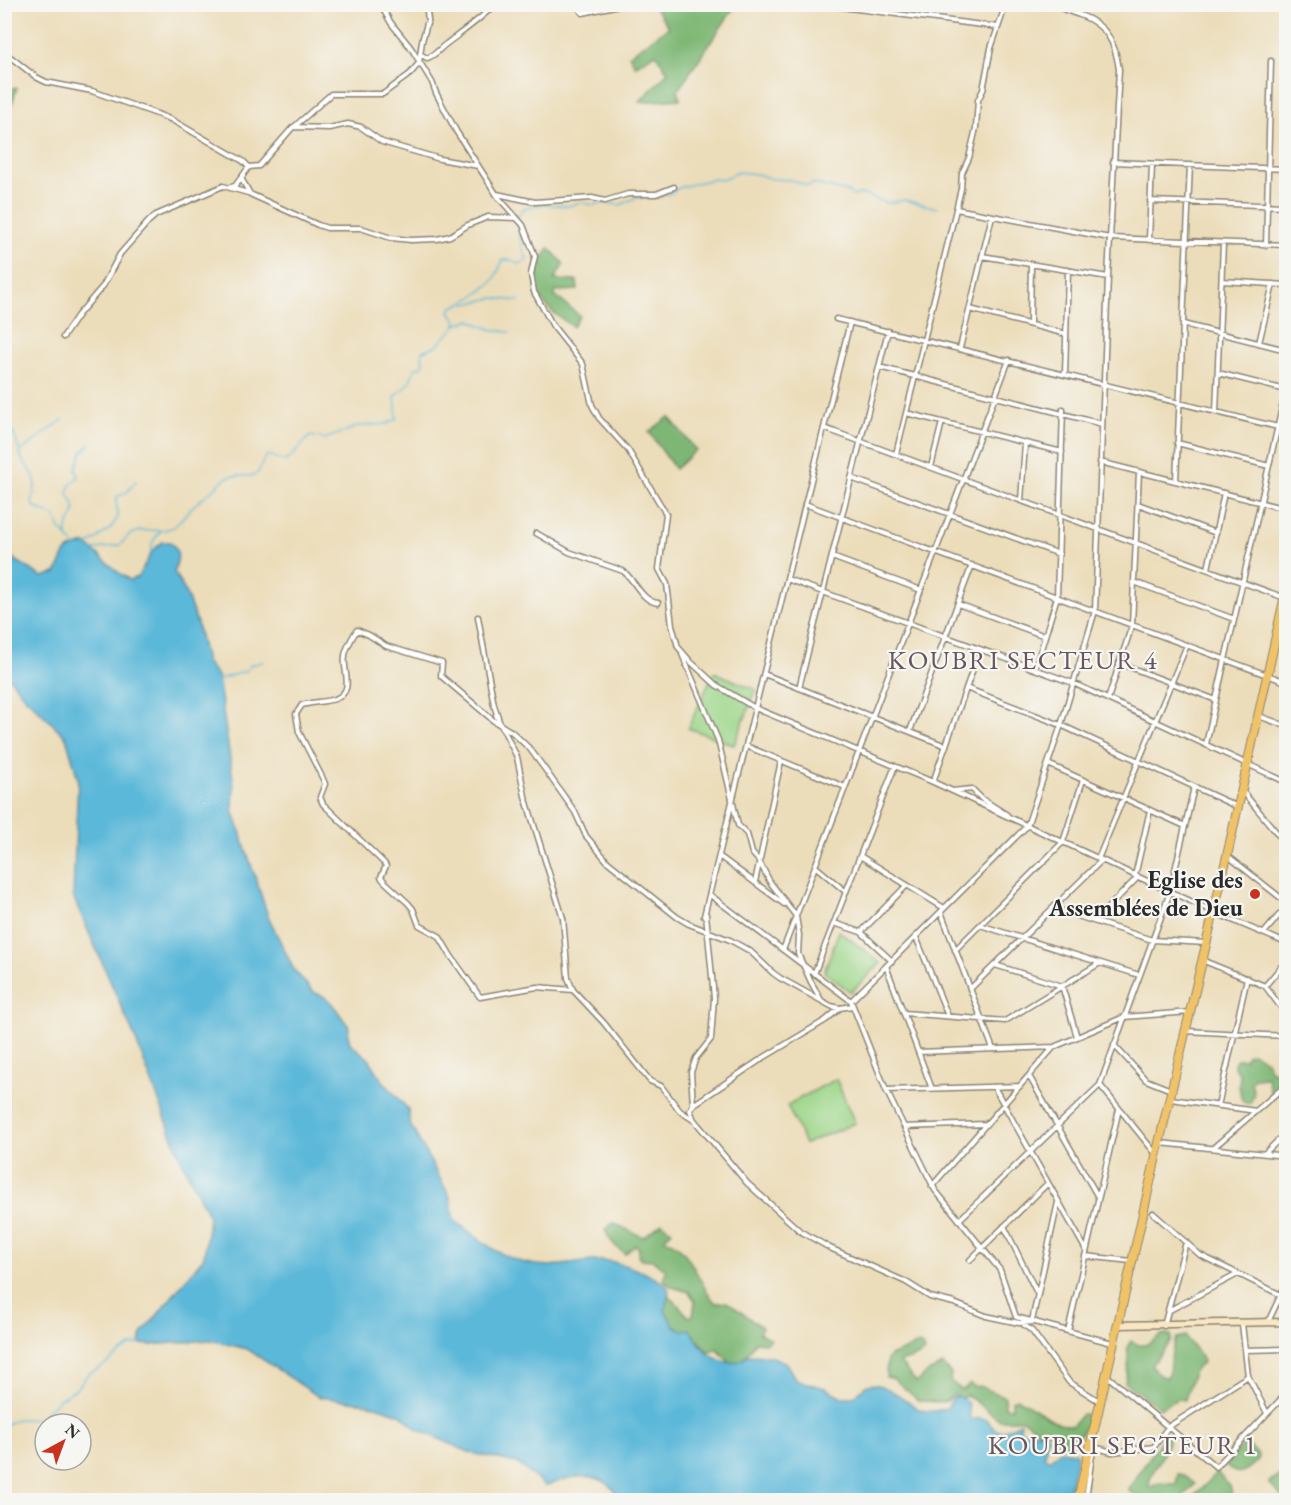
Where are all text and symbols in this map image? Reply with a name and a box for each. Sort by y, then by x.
district label: KOUBRI SECTEUR 4 [888,642,1158,677]
place label: Eglise des Assemblées de Dieu [1048,864,1244,923]
marker: Eglise des Assemblées de Dieu [1248,887,1262,901]
north arrow [33,1412,93,1472]
text: N [61,1419,84,1443]
district label: KOUBRI SECTEUR 1 [988,1427,1258,1462]

